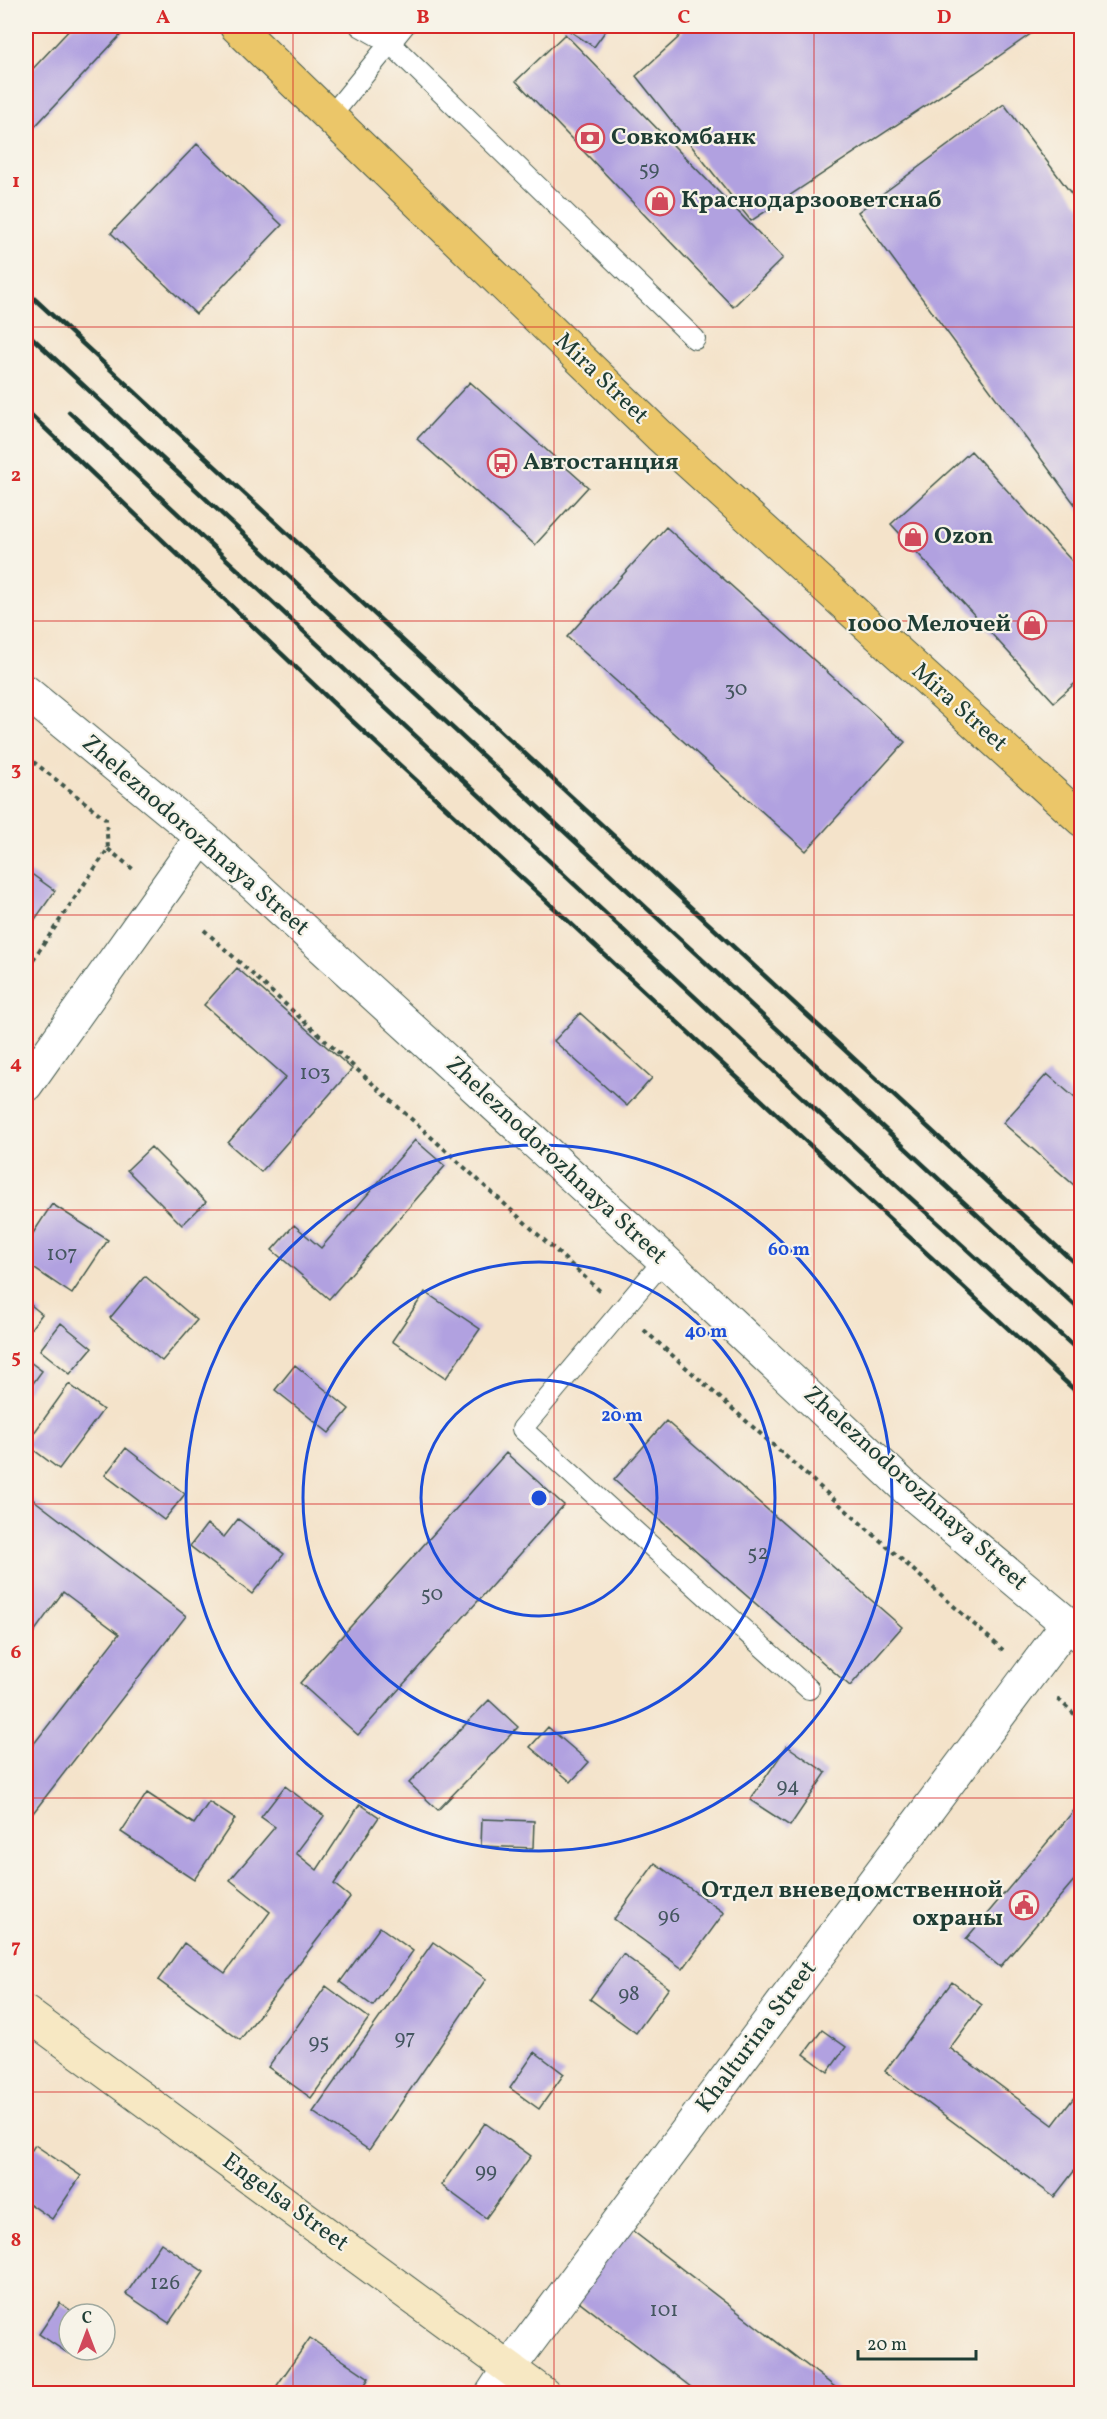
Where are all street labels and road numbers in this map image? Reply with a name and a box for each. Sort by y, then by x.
street label: Mira Street [546,325,656,433]
street label: Mira Street [903,655,1015,761]
street label: Zheleznodorozhnaya Street [74,727,316,945]
street label: Zheleznodorozhnaya Street [438,1049,674,1273]
street label: Zheleznodorozhnaya Street [795,1379,1035,1599]
street label: Khalturina Street [688,1954,826,2120]
street label: Engelsa Street [215,2145,355,2261]

